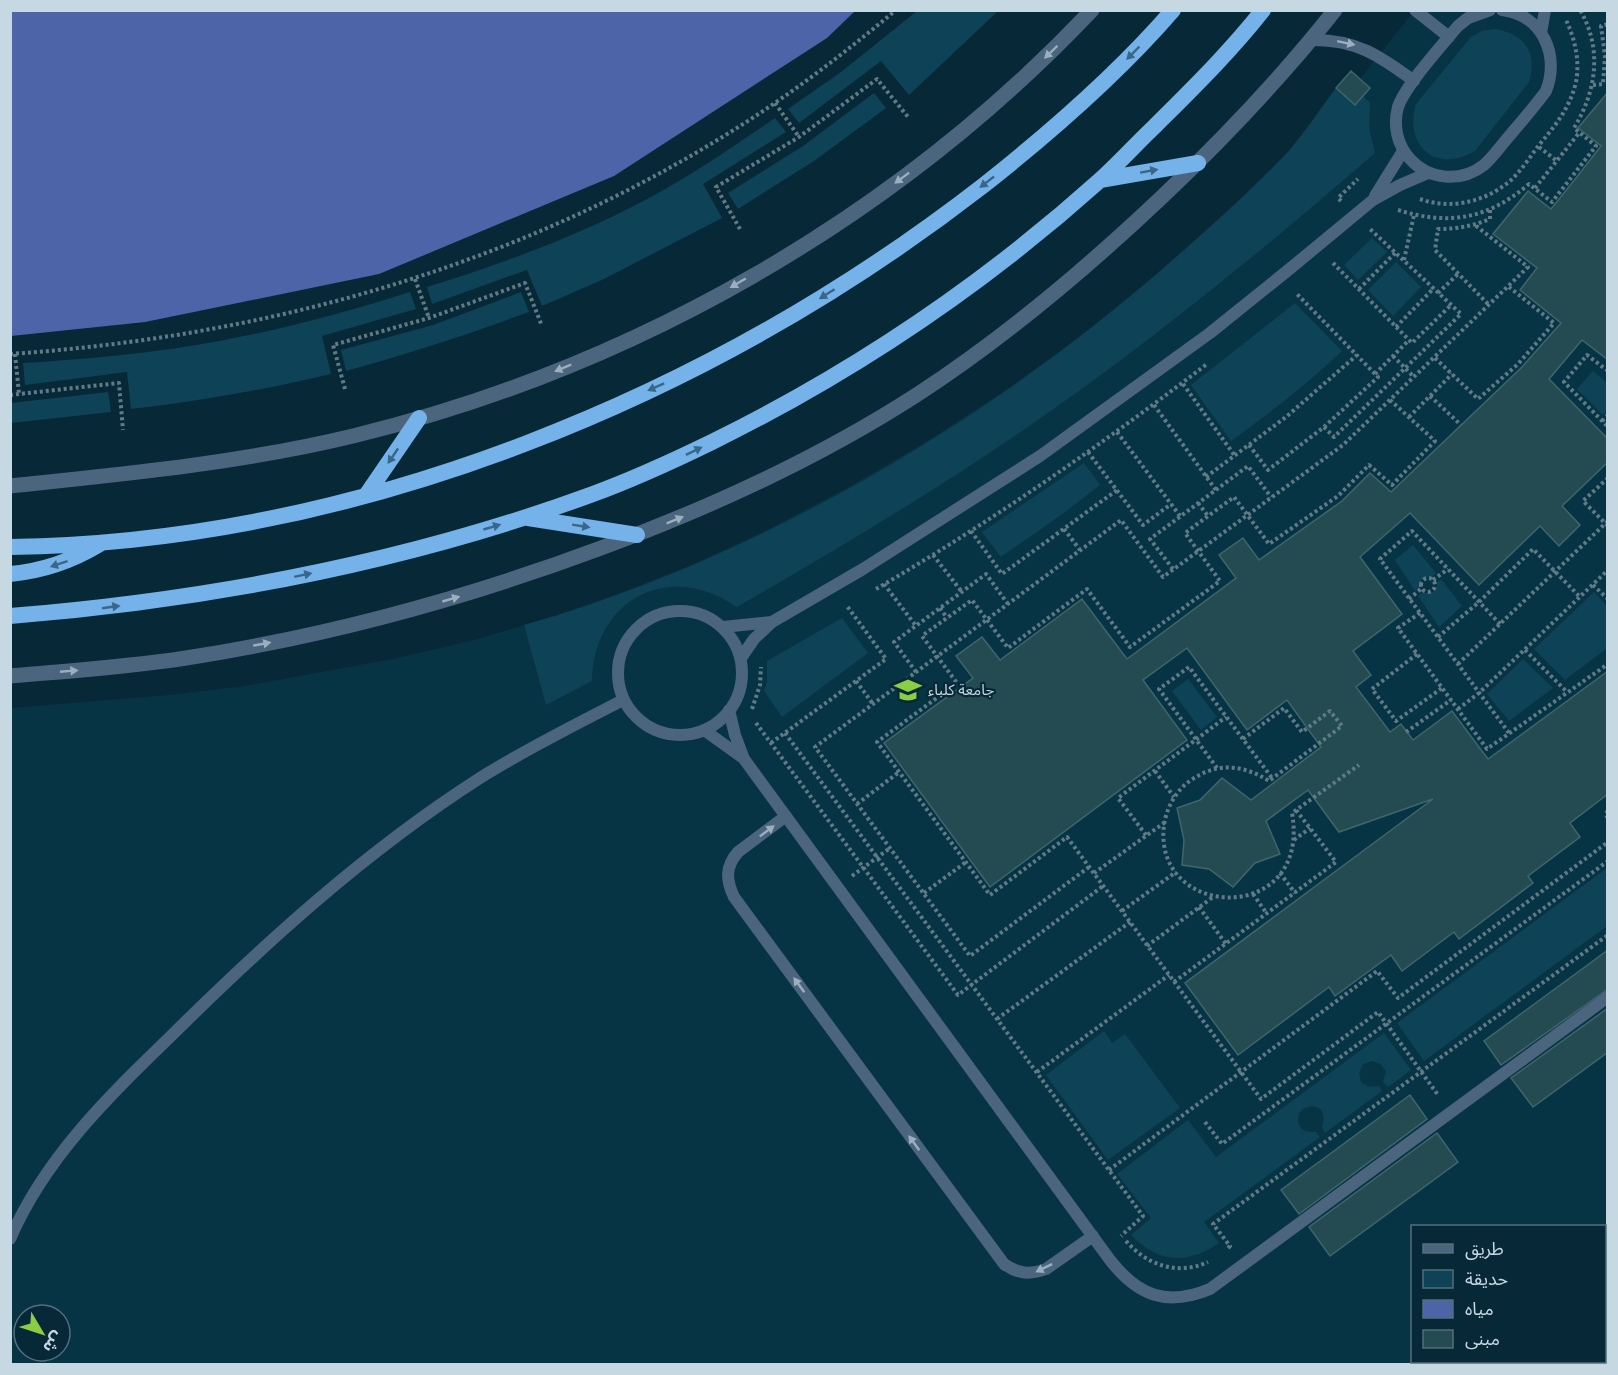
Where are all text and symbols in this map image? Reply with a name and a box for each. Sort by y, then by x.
one-way arrow [1337,39,1356,48]
one-way arrow [1043,45,1058,59]
one-way arrow [1125,46,1140,60]
one-way arrow [1140,167,1159,176]
one-way arrow [895,172,910,184]
one-way arrow [979,176,994,188]
one-way arrow [730,278,746,289]
one-way arrow [819,288,835,299]
one-way arrow [554,364,572,373]
one-way arrow [646,382,664,392]
one-way arrow [685,446,702,455]
one-way arrow [387,448,399,464]
one-way arrow [666,515,684,525]
one-way arrow [483,522,501,531]
one-way arrow [571,522,590,531]
one-way arrow [50,559,68,569]
one-way arrow [294,569,312,579]
one-way arrow [442,593,460,603]
one-way arrow [101,602,120,611]
one-way arrow [253,640,272,649]
one-way arrow [59,666,78,676]
place label: جامعة كلباء [928,674,995,706]
school or university icon: جامعة كلباء [893,675,923,705]
one-way arrow [758,825,774,837]
one-way arrow [793,978,805,994]
one-way arrow [908,1135,920,1151]
legend [1411,1225,1606,1363]
text: طريق [1465,1230,1504,1268]
text: حديقة [1465,1260,1508,1298]
one-way arrow [1035,1263,1053,1273]
text: مياه [1465,1290,1494,1328]
north arrow [12,1303,72,1363]
text: مبنى [1465,1320,1500,1358]
text: ش [33,1323,73,1361]

